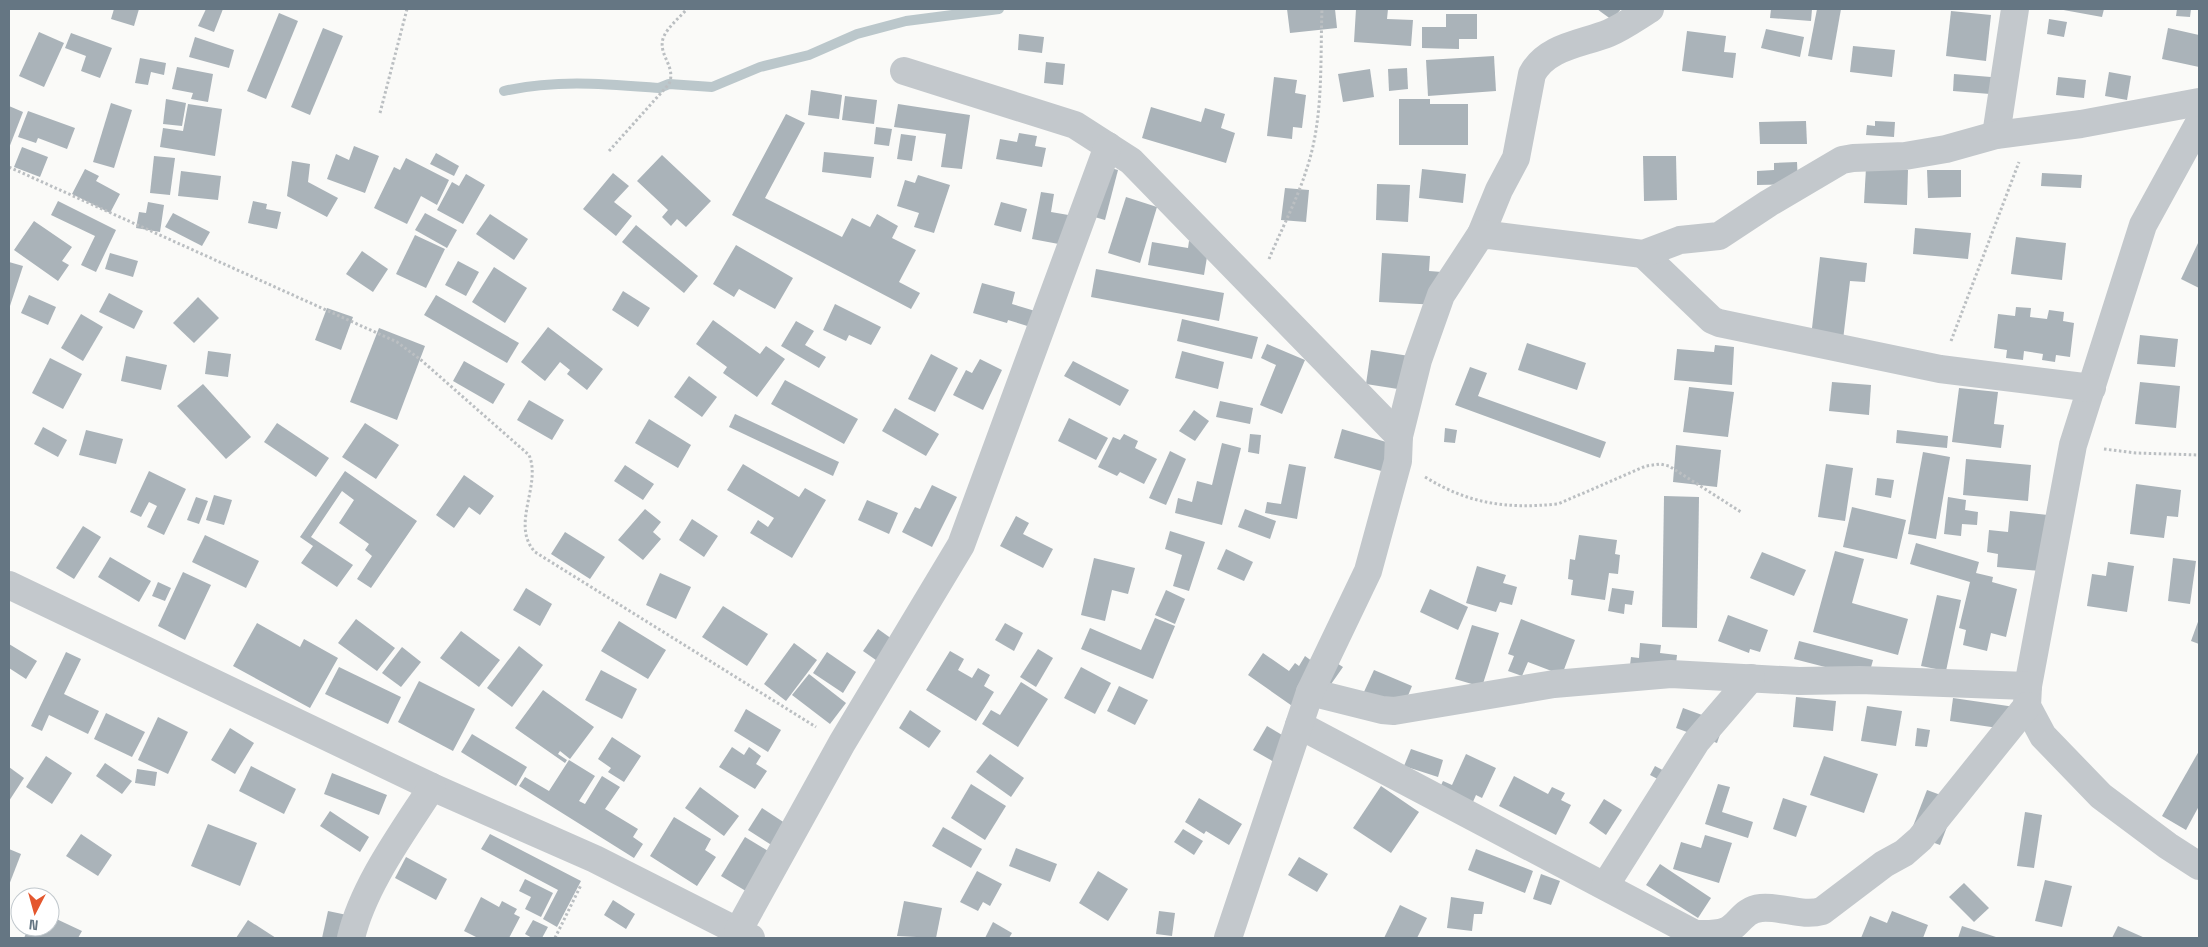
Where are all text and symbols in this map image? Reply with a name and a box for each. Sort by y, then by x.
north arrow [10,887,60,937]
text: N [28,915,39,934]

